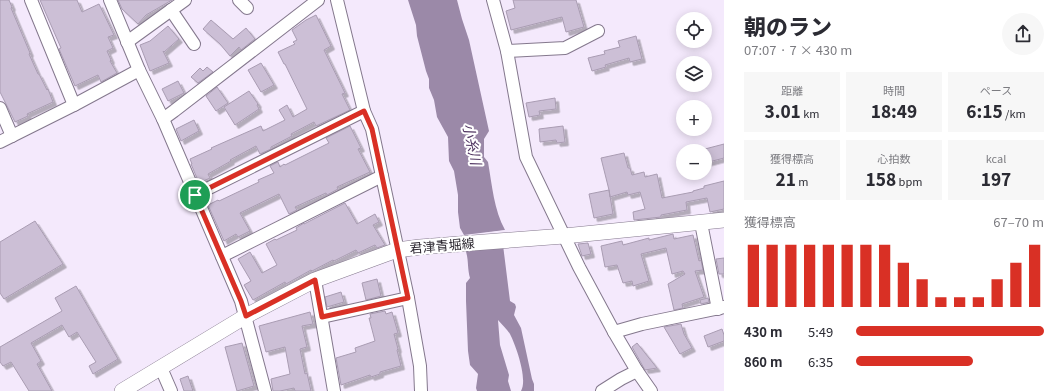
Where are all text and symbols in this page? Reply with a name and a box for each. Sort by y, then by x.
text: 朝のラン [744,9,832,41]
map controls [676,12,712,180]
button: locate [676,12,712,48]
button: share [1002,13,1044,55]
text: 07:07 · 7 × 430 m [744,40,852,59]
button: layers [676,56,712,92]
text: 距離 [781,82,803,98]
text: 時間 [883,82,905,98]
text: ペース [980,82,1012,98]
text: 3.01 [764,98,801,123]
text: 18:49 [871,98,917,123]
text: 6:15 [966,98,1003,123]
button: + [676,100,712,136]
text: km [801,105,820,121]
text: /km [1003,105,1026,121]
water label: 小糸川 [459,121,488,169]
button: − [676,144,712,180]
text: 獲得標高 [770,150,814,166]
text: 心拍数 [878,150,911,166]
text: kcal [986,150,1006,166]
text: 21 [775,166,796,191]
text: 158 [866,166,896,191]
text: 197 [981,166,1011,191]
text: m [796,173,809,189]
text: bpm [896,173,922,189]
pin [178,178,212,212]
icon: arrive [184,184,206,206]
text: 獲得標高 [744,212,796,231]
text: 67–70 m [993,212,1044,231]
street label: 君津青堀線 [409,233,475,257]
text: 430 m [744,322,783,341]
text: 5:49 [808,322,833,341]
text: 860 m [744,352,783,371]
text: 6:35 [808,352,833,371]

